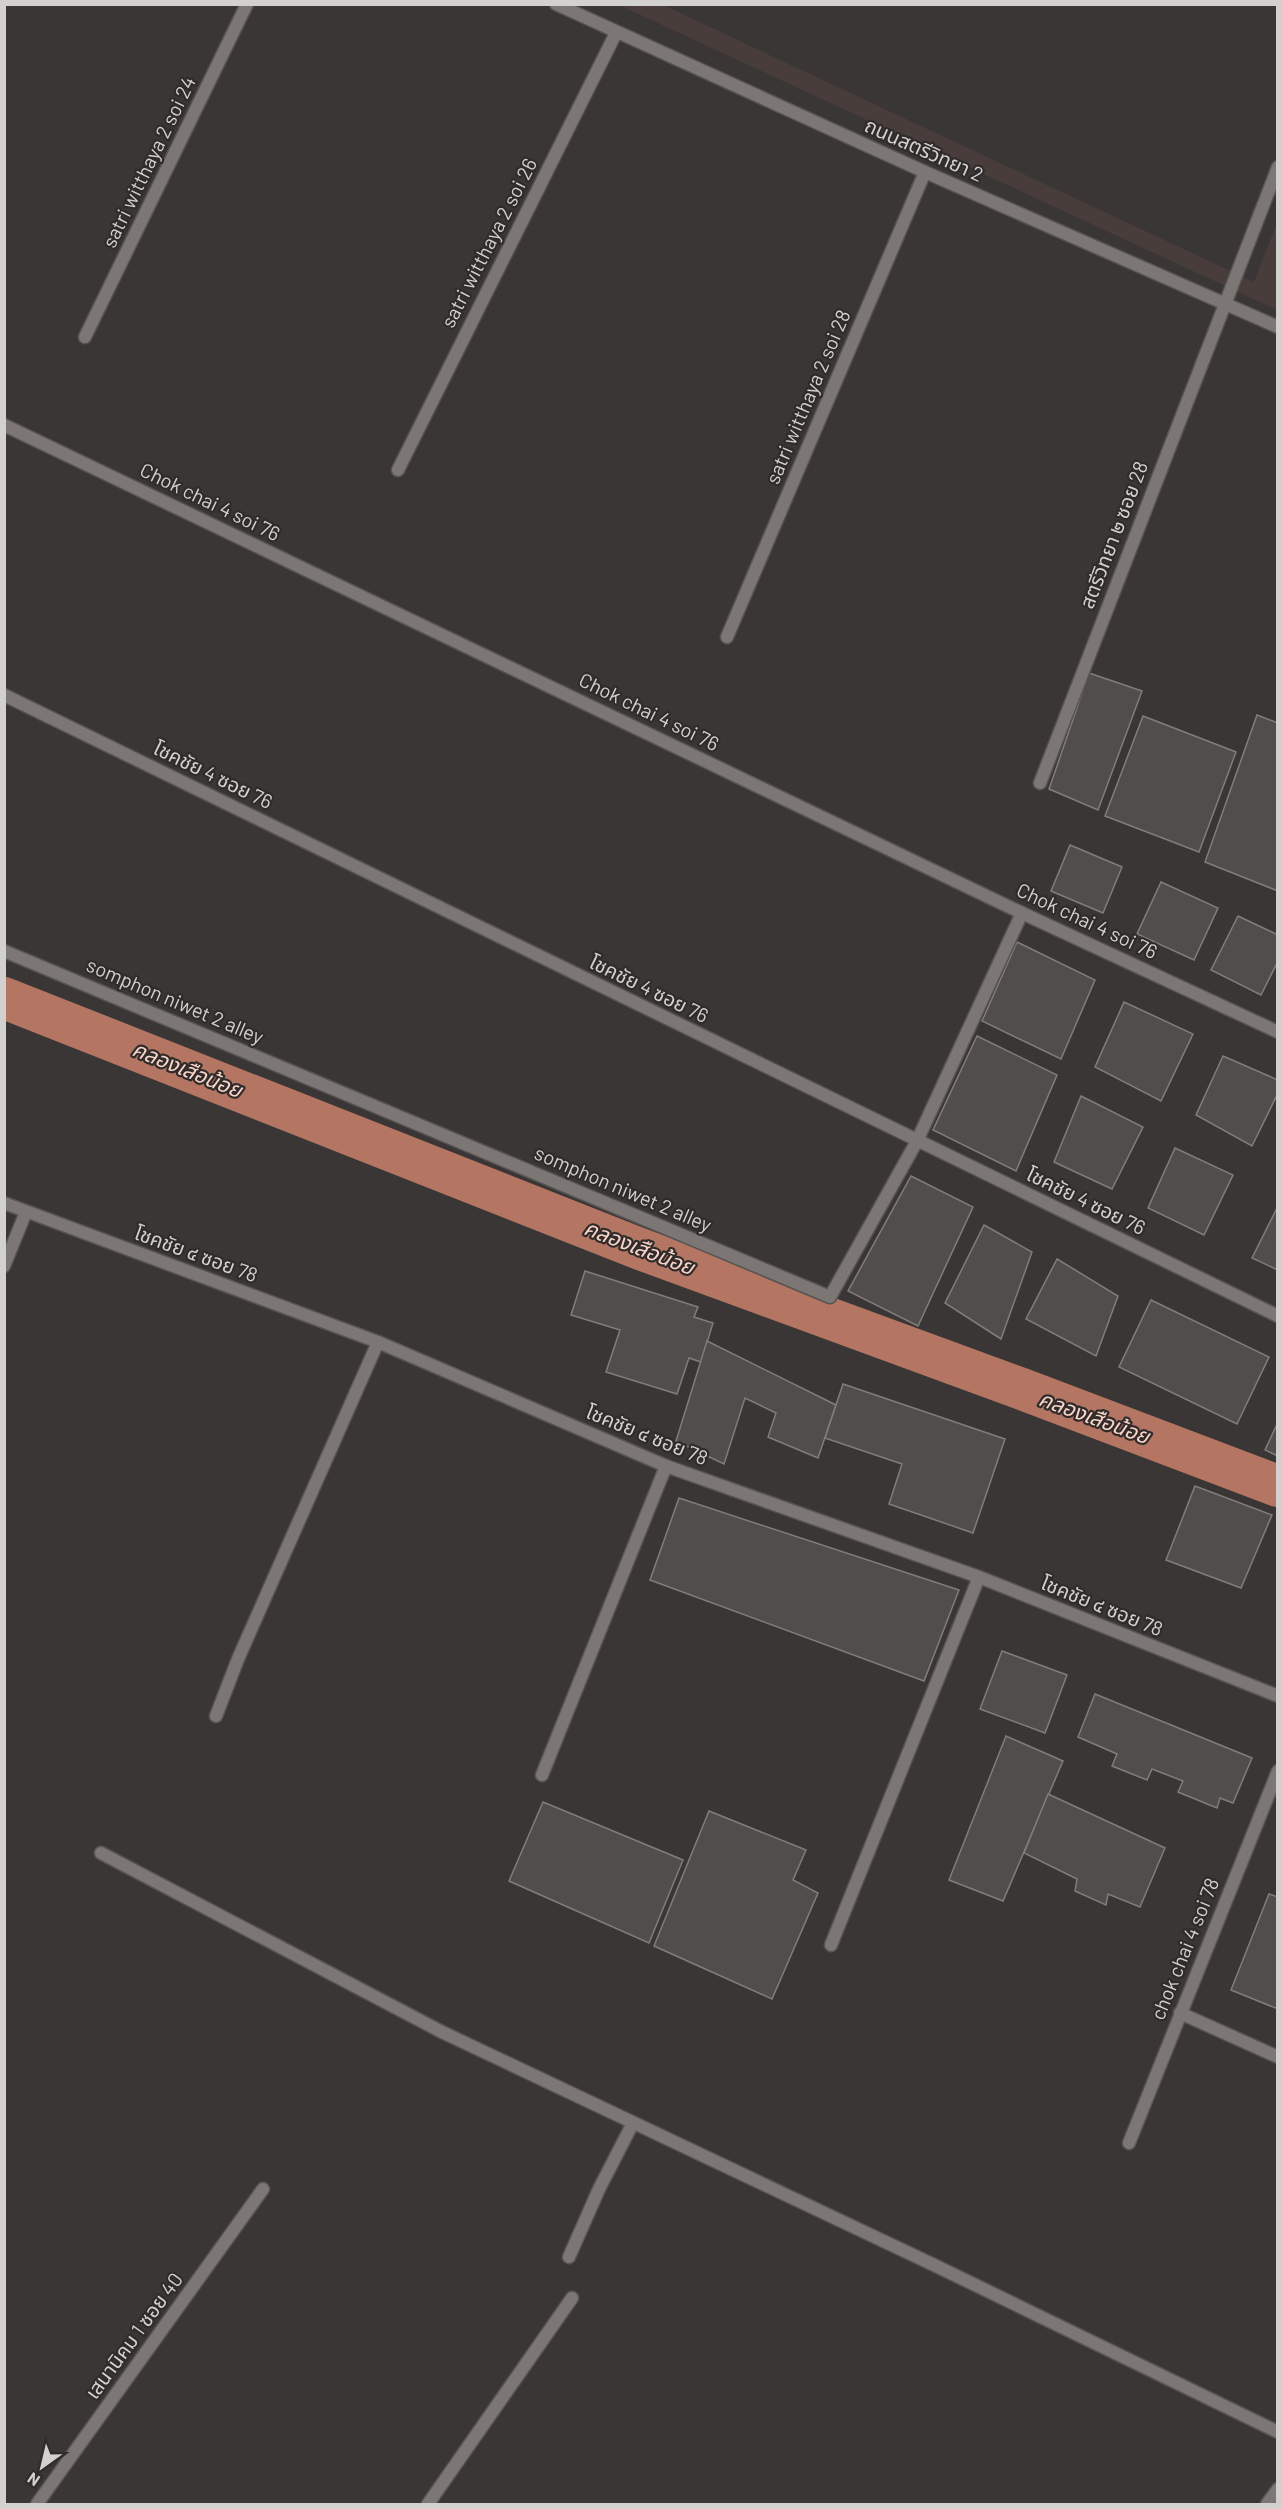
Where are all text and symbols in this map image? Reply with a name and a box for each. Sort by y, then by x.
street label: satri witthaya 2 soi 24 [96,72,200,251]
street label: ถนนสตรีวิทยา 2 [861,112,987,186]
street label: satri witthaya 2 soi 26 [435,154,541,331]
street label: satri witthaya 2 soi 28 [759,306,855,487]
street label: Chok chai 4 soi 76 [137,457,284,545]
street label: สตรีวิทยา ๒ ซอย 28 [1074,458,1152,612]
street label: Chok chai 4 soi 76 [576,667,723,755]
street label: โชคชัย 4 ซอย 76 [150,735,277,813]
street label: Chok chai 4 soi 76 [1013,877,1162,963]
street label: โชคชัย 4 ซอย 76 [586,949,713,1027]
street label: somphon niwet 2 alley [83,952,267,1048]
water label: คลองเสือน้อย [129,1035,247,1102]
street label: somphon niwet 2 alley [531,1140,715,1236]
street label: โชคชัย 4 ซอย 76 [1023,1161,1150,1239]
water label: คลองเสือน้อย [581,1214,699,1280]
street label: โชคชัย ๔ ซอย 78 [132,1220,261,1286]
water label: คลองเสือน้อย [1036,1385,1155,1449]
street label: โชคชัย ๔ ซอย 78 [583,1399,712,1469]
street label: โชคชัย ๔ ซอย 78 [1038,1570,1167,1640]
street label: chok chai 4 soi 78 [1145,1874,1223,2023]
street label: เสนานิคม 1 ซอย 40 [79,2268,187,2403]
north arrow [12,2437,72,2497]
text: N [24,2469,43,2491]

